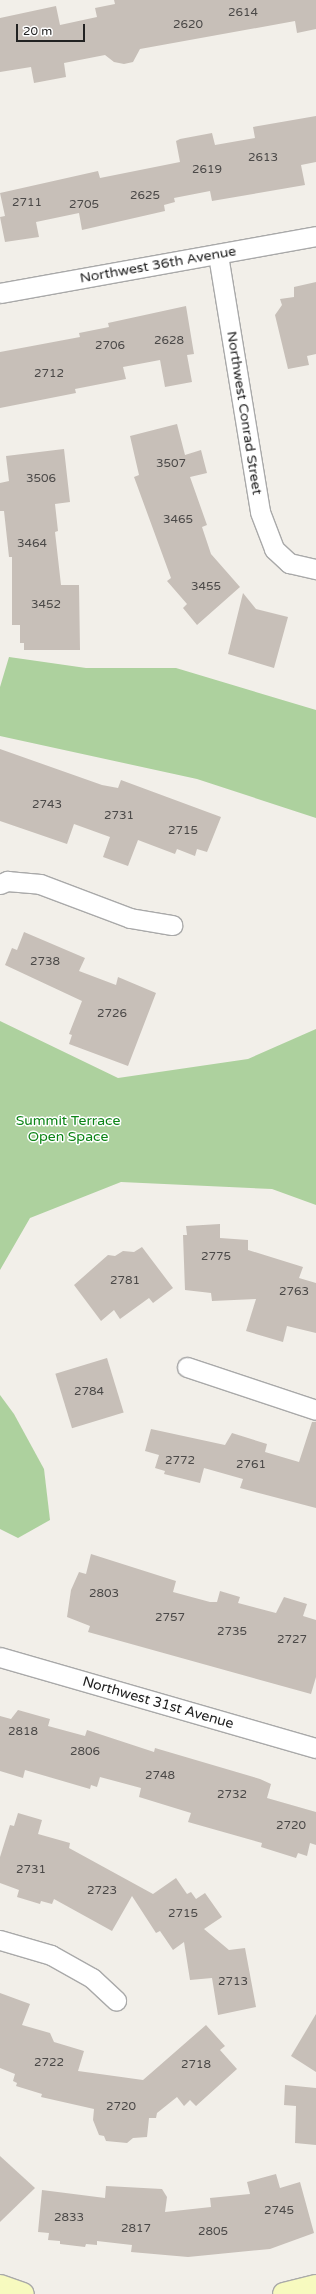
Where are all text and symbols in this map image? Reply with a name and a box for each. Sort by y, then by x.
house number: 2614 [228,6,258,20]
scale bar [18,16,87,42]
house number: 2620 [173,18,203,32]
text: 20 m [23,24,52,38]
house number: 2613 [248,151,278,165]
house number: 2619 [192,163,222,177]
house number: 2625 [130,189,160,203]
house number: 2711 [12,196,42,210]
house number: 2705 [69,198,99,212]
street label: Northwest 36th Avenue [79,243,237,287]
street label: Northwest Conrad Street [223,330,265,496]
house number: 2628 [154,334,184,348]
house number: 2706 [95,339,125,353]
house number: 2712 [34,367,64,381]
house number: 3507 [156,457,186,471]
house number: 3506 [26,472,56,486]
house number: 3465 [163,513,193,527]
house number: 3464 [17,537,47,551]
house number: 3455 [191,580,221,594]
house number: 3452 [31,598,61,612]
house number: 2743 [32,798,62,812]
house number: 2731 [104,809,134,823]
house number: 2715 [168,824,198,838]
house number: 2738 [30,955,60,969]
house number: 2726 [97,1007,127,1021]
park label: Summit Terrace Open Space [16,1113,120,1146]
house number: 2775 [201,1250,231,1264]
house number: 2781 [110,1274,140,1288]
house number: 2763 [279,1285,309,1299]
house number: 2784 [74,1385,104,1399]
house number: 2772 [165,1454,195,1468]
house number: 2761 [236,1458,266,1472]
house number: 2803 [89,1587,119,1601]
house number: 2757 [155,1611,185,1625]
house number: 2735 [217,1625,247,1639]
house number: 2727 [277,1633,307,1647]
street label: Northwest 31st Avenue [80,1673,236,1733]
house number: 2818 [8,1725,38,1739]
house number: 2806 [70,1745,100,1759]
house number: 2748 [145,1769,175,1783]
house number: 2732 [217,1788,247,1802]
house number: 2720 [276,1819,306,1833]
house number: 2731 [16,1863,46,1877]
house number: 2723 [87,1884,117,1898]
house number: 2715 [168,1907,198,1921]
house number: 2713 [218,1975,248,1989]
house number: 2722 [34,2056,64,2070]
house number: 2718 [181,2058,211,2072]
house number: 2720 [106,2100,136,2114]
house number: 2745 [264,2204,294,2218]
house number: 2833 [54,2211,84,2225]
house number: 2817 [121,2222,151,2236]
house number: 2805 [198,2225,228,2239]

